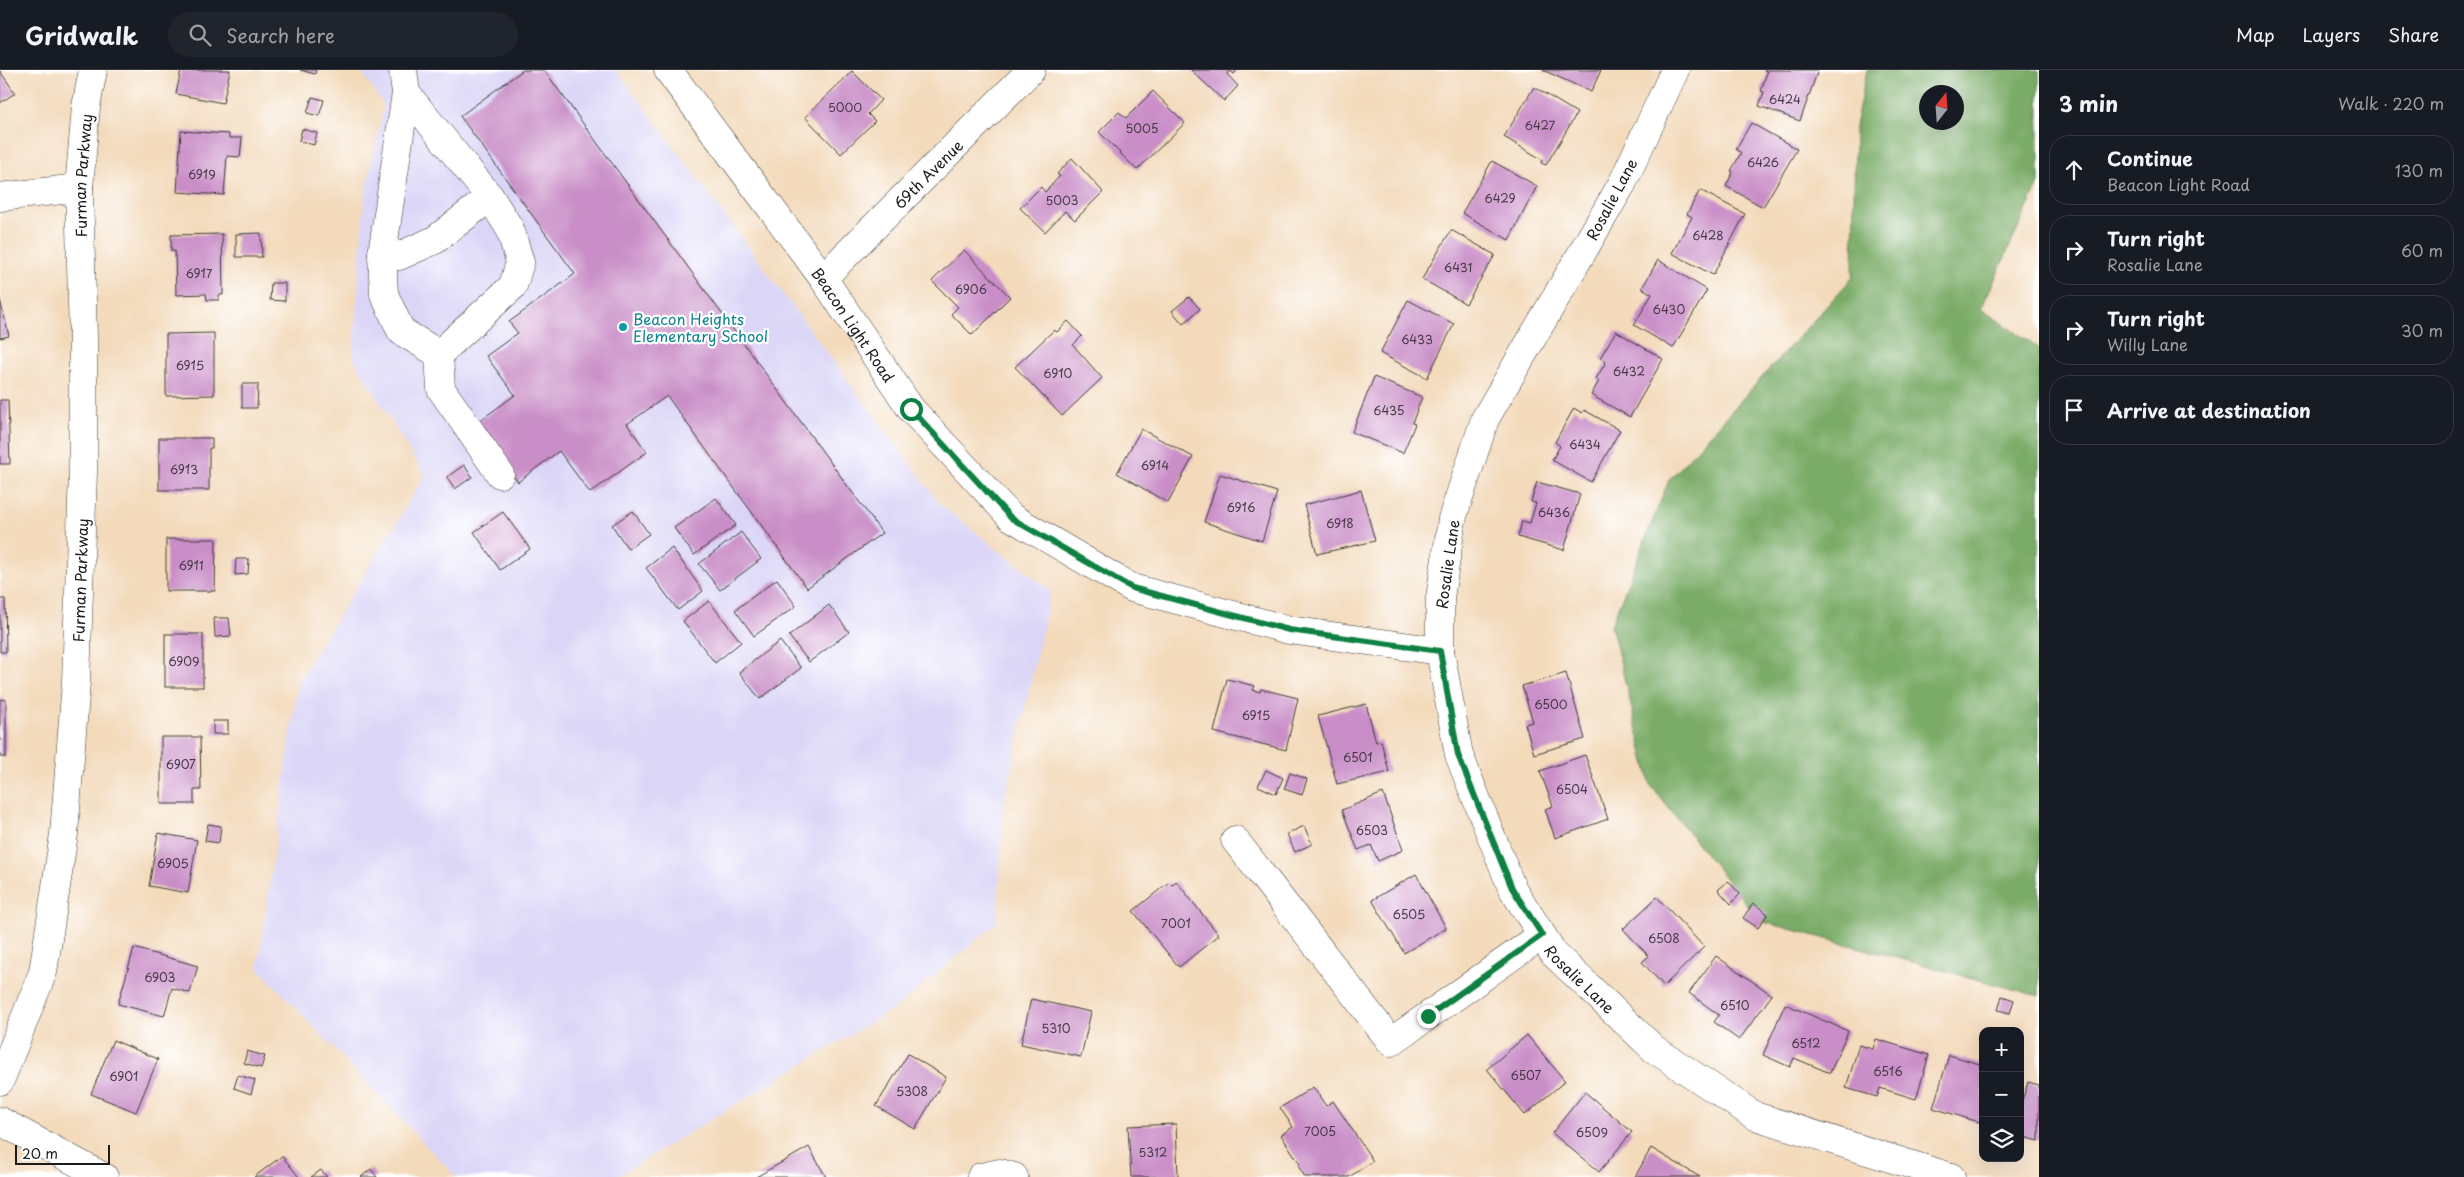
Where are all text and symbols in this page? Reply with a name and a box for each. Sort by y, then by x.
search box [168,12,518,57]
text: Gridwalk [25,17,138,53]
icon: search [186,21,214,49]
text: Search here [226,21,335,49]
text: Map [2236,21,2275,48]
text: Layers [2303,21,2360,48]
text: Share [2388,21,2439,48]
north arrow [1919,85,1964,130]
text: 3 min [2059,87,2118,119]
house number: 6424 [1769,90,1801,108]
text: Walk · 220 m [2338,91,2444,115]
house number: 5000 [828,98,862,116]
street label: Furman Parkway [67,113,97,238]
house number: 6427 [1525,116,1556,134]
house number: 5005 [1126,119,1158,137]
street label: 69th Avenue [888,134,967,213]
text: Continue [2107,144,2193,172]
house number: 6426 [1747,153,1779,171]
street label: Rosalie Lane [1580,154,1642,244]
icon: ahead [2060,156,2088,184]
text: 130 m [2395,158,2443,182]
house number: 6919 [188,165,216,183]
text: Beacon Light Road [2107,172,2250,196]
house number: 6429 [1485,189,1515,207]
house number: 5003 [1046,191,1079,209]
text: Turn right [2107,224,2205,252]
house number: 6428 [1692,226,1724,244]
icon: right [2060,236,2088,264]
text: 60 m [2401,238,2443,262]
text: Rosalie Lane [2107,252,2203,276]
house number: 6431 [1444,258,1472,276]
street label: Beacon Light Road [807,262,901,386]
house number: 6917 [186,264,213,282]
house number: 6906 [955,280,987,298]
house number: 6430 [1653,300,1685,318]
text: Turn right [2107,304,2205,332]
place label: Beacon Heights Elementary School [633,307,768,347]
icon: right [2060,316,2088,344]
text: 30 m [2401,318,2443,342]
marker: Beacon Heights Elementary School [617,321,629,333]
house number: 6433 [1401,330,1433,348]
text: Willy Lane [2107,332,2188,356]
house number: 6915 [176,356,204,374]
house number: 6432 [1613,362,1645,380]
house number: 6910 [1044,364,1073,382]
icon: arrive [2060,396,2088,424]
text: Arrive at destination [2107,396,2311,424]
route start [900,398,923,421]
house number: 6435 [1374,401,1404,419]
house number: 6434 [1569,435,1601,453]
house number: 6914 [1141,456,1169,474]
house number: 6913 [170,460,198,478]
house number: 6916 [1227,498,1255,516]
house number: 6436 [1538,503,1570,521]
house number: 6918 [1326,514,1354,532]
street label: Furman Parkway [66,518,93,643]
street label: Rosalie Lane [1429,518,1465,610]
house number: 6911 [178,556,204,574]
house number: 6909 [168,652,200,670]
house number: 6500 [1534,695,1568,713]
house number: 6915 [1242,706,1270,724]
house number: 6501 [1343,748,1373,766]
house number: 6907 [166,755,196,773]
house number: 6504 [1556,780,1588,798]
house number: 6503 [1356,821,1388,839]
house number: 6905 [157,854,189,872]
house number: 6505 [1393,905,1425,923]
house number: 7001 [1161,914,1191,932]
house number: 6508 [1648,929,1680,947]
street label: Rosalie Lane [1539,940,1621,1018]
house number: 6903 [144,968,176,986]
house number: 6510 [1720,996,1750,1014]
route end [1417,1005,1440,1028]
house number: 5310 [1042,1019,1071,1037]
map controls [1979,1027,2024,1162]
button: + [1979,1027,2024,1072]
house number: 6512 [1791,1034,1821,1052]
house number: 6516 [1873,1062,1903,1080]
house number: 6507 [1511,1066,1541,1084]
house number: 6901 [110,1067,138,1085]
button: − [1979,1072,2024,1117]
house number: 5308 [896,1082,928,1100]
button: layers [1979,1117,2024,1162]
house number: 7005 [1304,1122,1336,1140]
house number: 6509 [1576,1123,1608,1141]
scale bar [15,1142,110,1165]
text: 20 m [22,1143,58,1164]
house number: 5312 [1139,1143,1167,1161]

